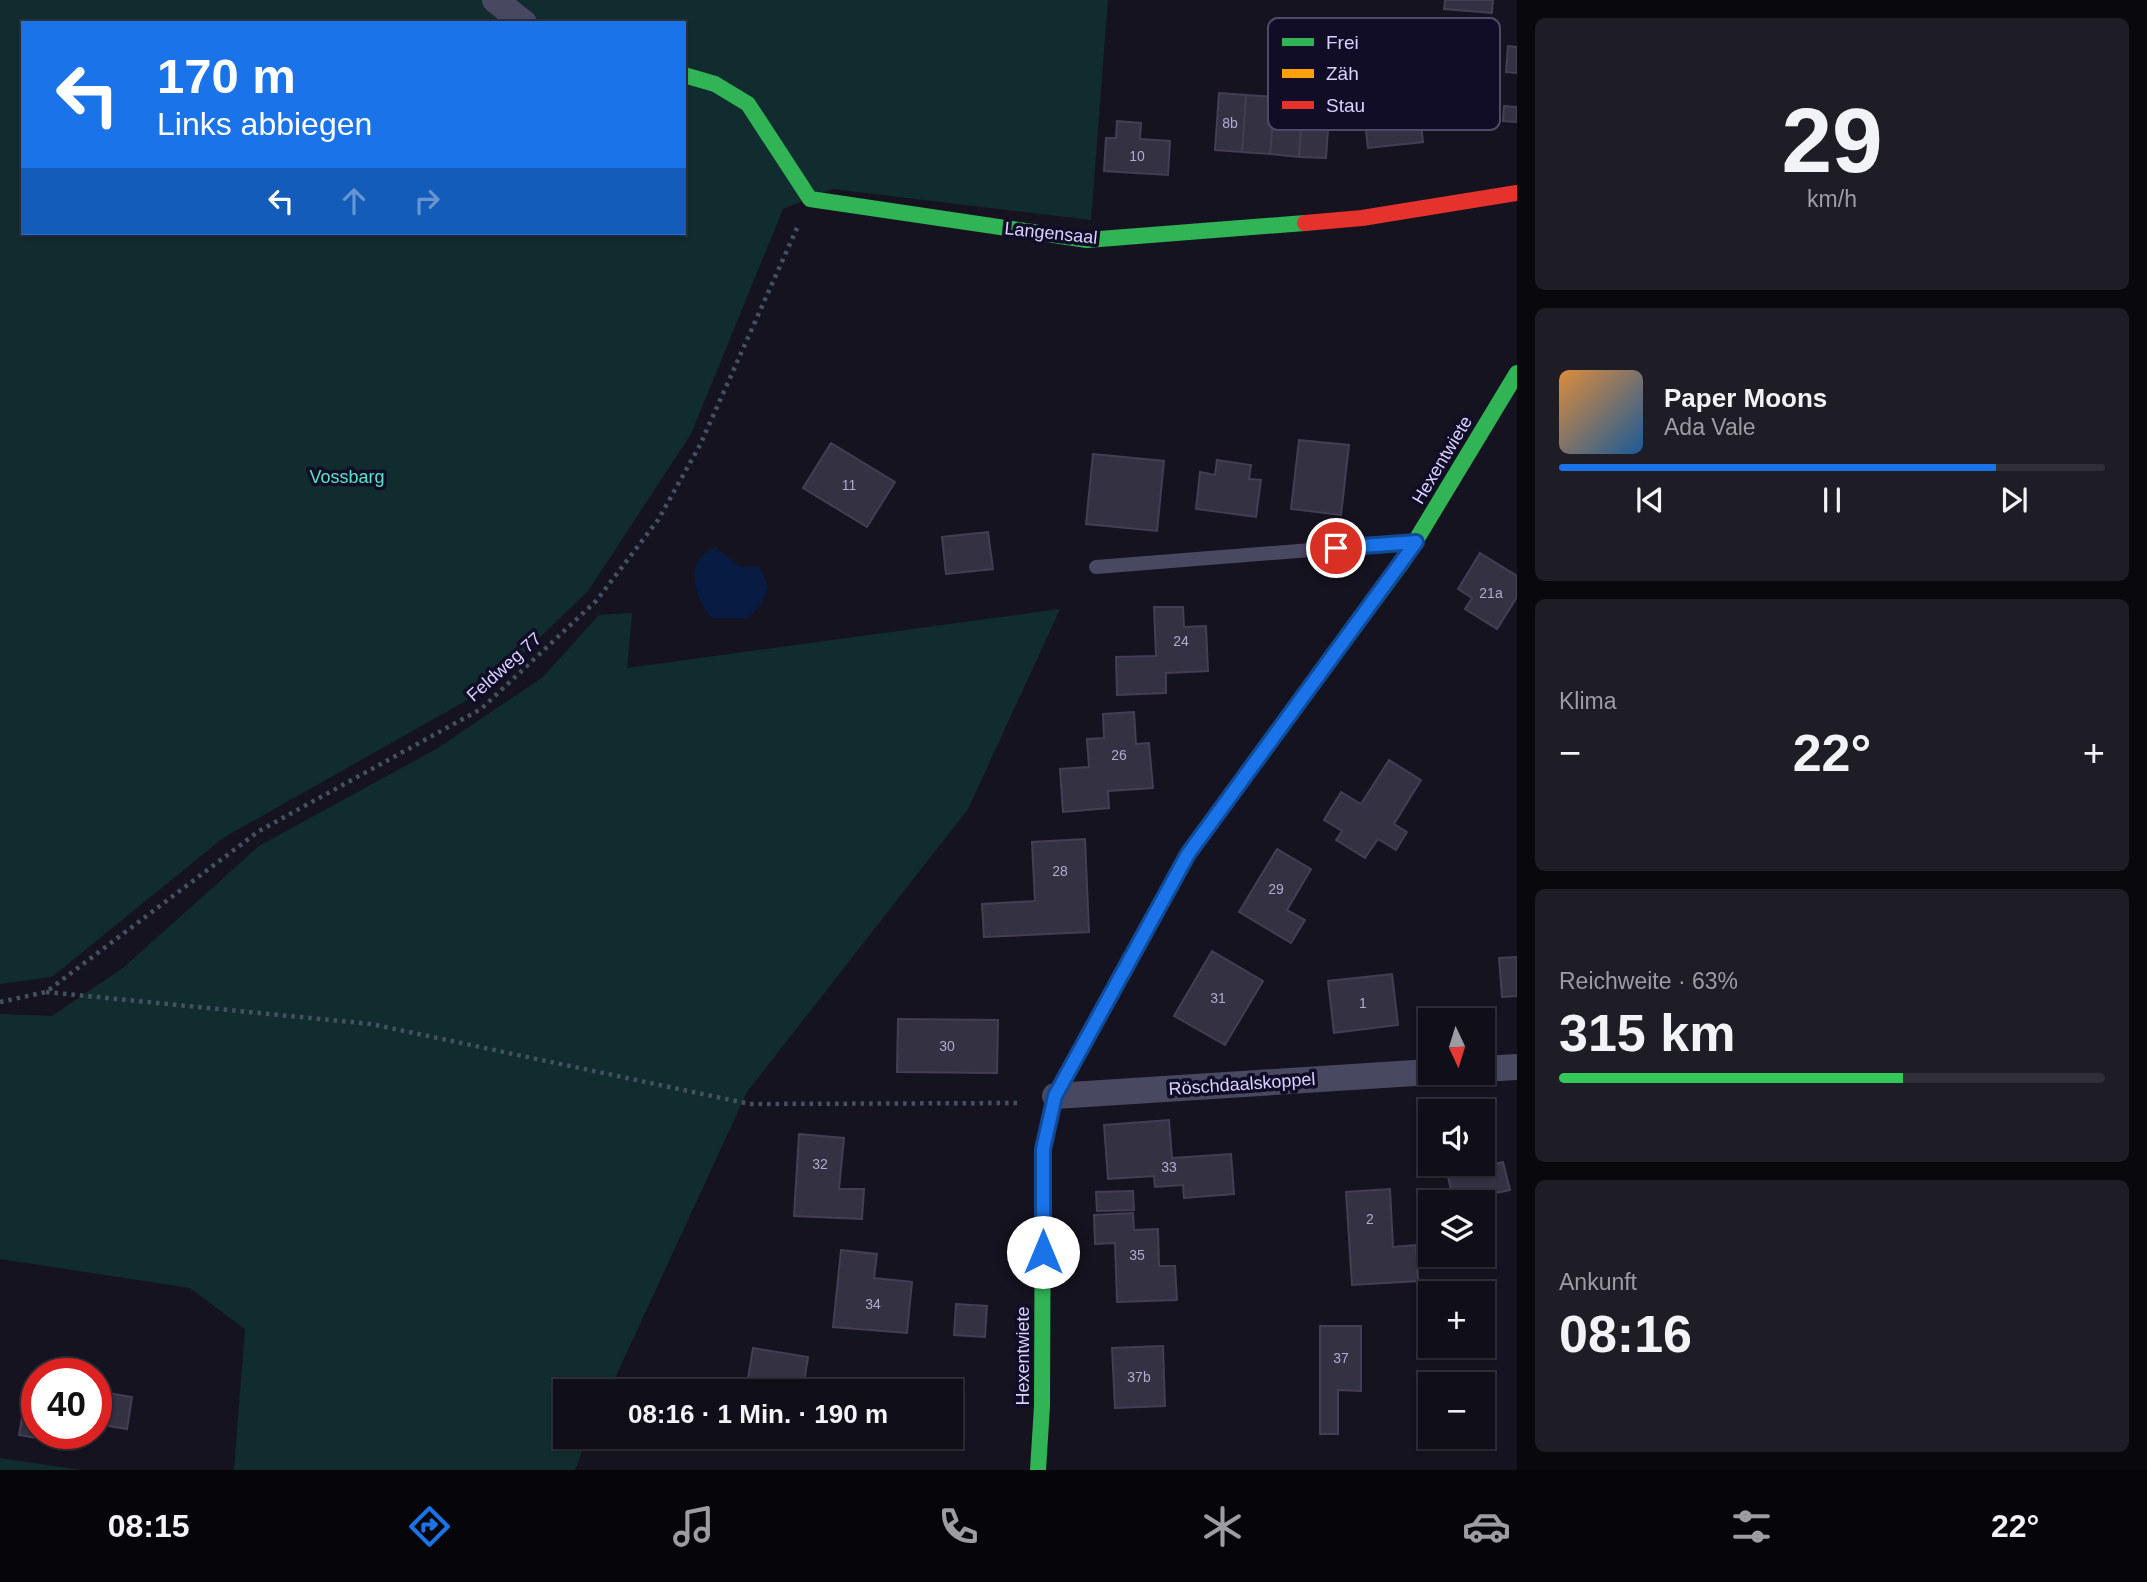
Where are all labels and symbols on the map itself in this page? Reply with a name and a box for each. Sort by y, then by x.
legend [1268,18,1500,130]
text: Frei [1326,32,1359,53]
text: Zäh [1326,63,1359,84]
text: Stau [1326,95,1365,116]
house number: 8b [1222,115,1238,131]
house number: 10 [1129,148,1145,164]
street label: Langensaal [1004,218,1098,248]
street label: Hexentwiete [1408,412,1476,508]
park label: Vossbarg [309,467,385,487]
house number: 11 [842,477,856,493]
pin [1306,518,1366,578]
house number: 21a [1479,585,1503,601]
street label: Feldweg 77 [463,628,545,706]
house number: 24 [1173,633,1189,649]
house number: 26 [1111,747,1127,763]
house number: 28 [1052,863,1068,879]
house number: 29 [1268,881,1284,897]
house number: 31 [1210,990,1226,1006]
house number: 1 [1359,995,1367,1011]
north arrow [1418,1008,1494,1085]
house number: 30 [939,1038,955,1054]
street label: Röschdaalskoppel [1168,1069,1316,1099]
house number: 32 [812,1156,828,1172]
house number: 33 [1161,1159,1177,1175]
house number: 2 [1366,1211,1374,1227]
position arrow [1006,1215,1080,1289]
house number: 35 [1129,1247,1145,1263]
house number: 34 [865,1296,881,1312]
street label: Hexentwiete [1013,1306,1033,1406]
house number: 37 [1333,1350,1349,1366]
speed limit sign: 40 [21,1358,112,1449]
house number: 37b [1127,1369,1151,1385]

